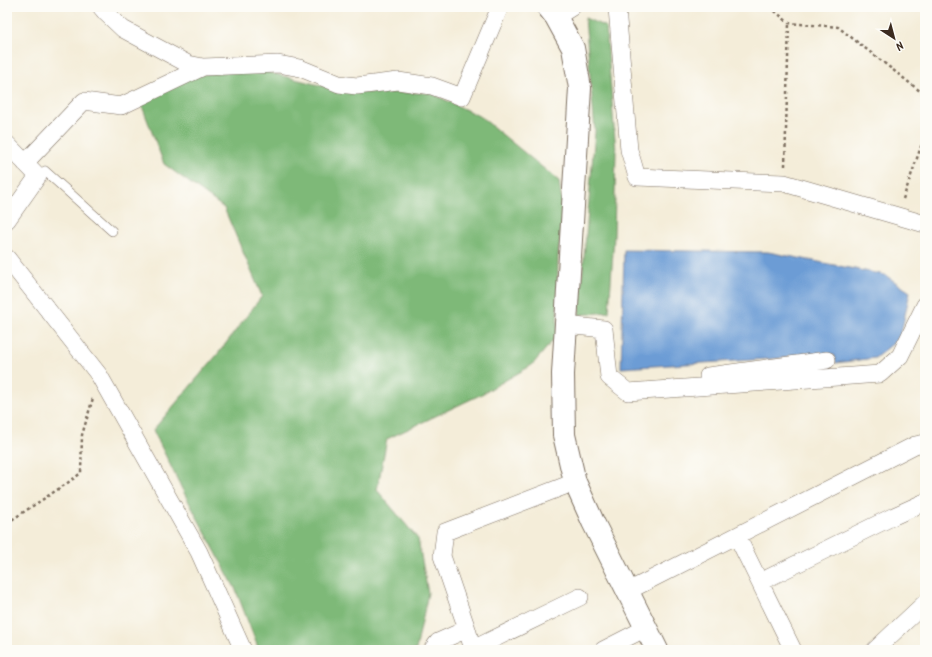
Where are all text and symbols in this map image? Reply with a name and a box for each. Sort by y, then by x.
north arrow [874,18,914,58]
text: N [891,36,907,55]

